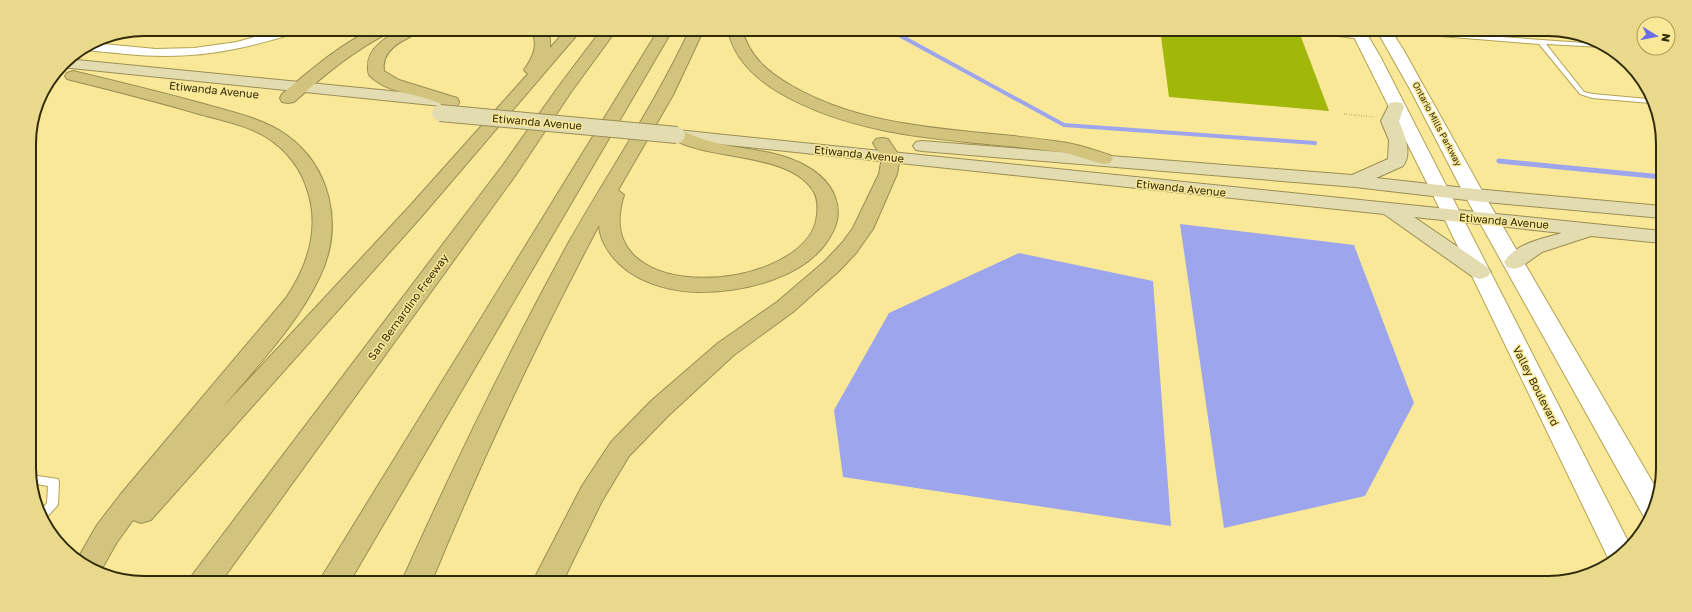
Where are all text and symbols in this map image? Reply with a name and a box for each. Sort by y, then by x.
north arrow [1636,16,1676,56]
text: N [1659,33,1673,43]
street label: Etiwanda Avenue [168,78,260,101]
street label: Ontario Mills Parkway [1411,80,1464,168]
street label: Etiwanda Avenue [492,111,583,132]
street label: Etiwanda Avenue [813,142,905,165]
street label: Etiwanda Avenue [1135,176,1227,199]
street label: Etiwanda Avenue [1459,210,1550,231]
street label: San Bernardino Freeway [365,251,450,362]
street label: Valley Boulevard [1511,344,1562,428]

